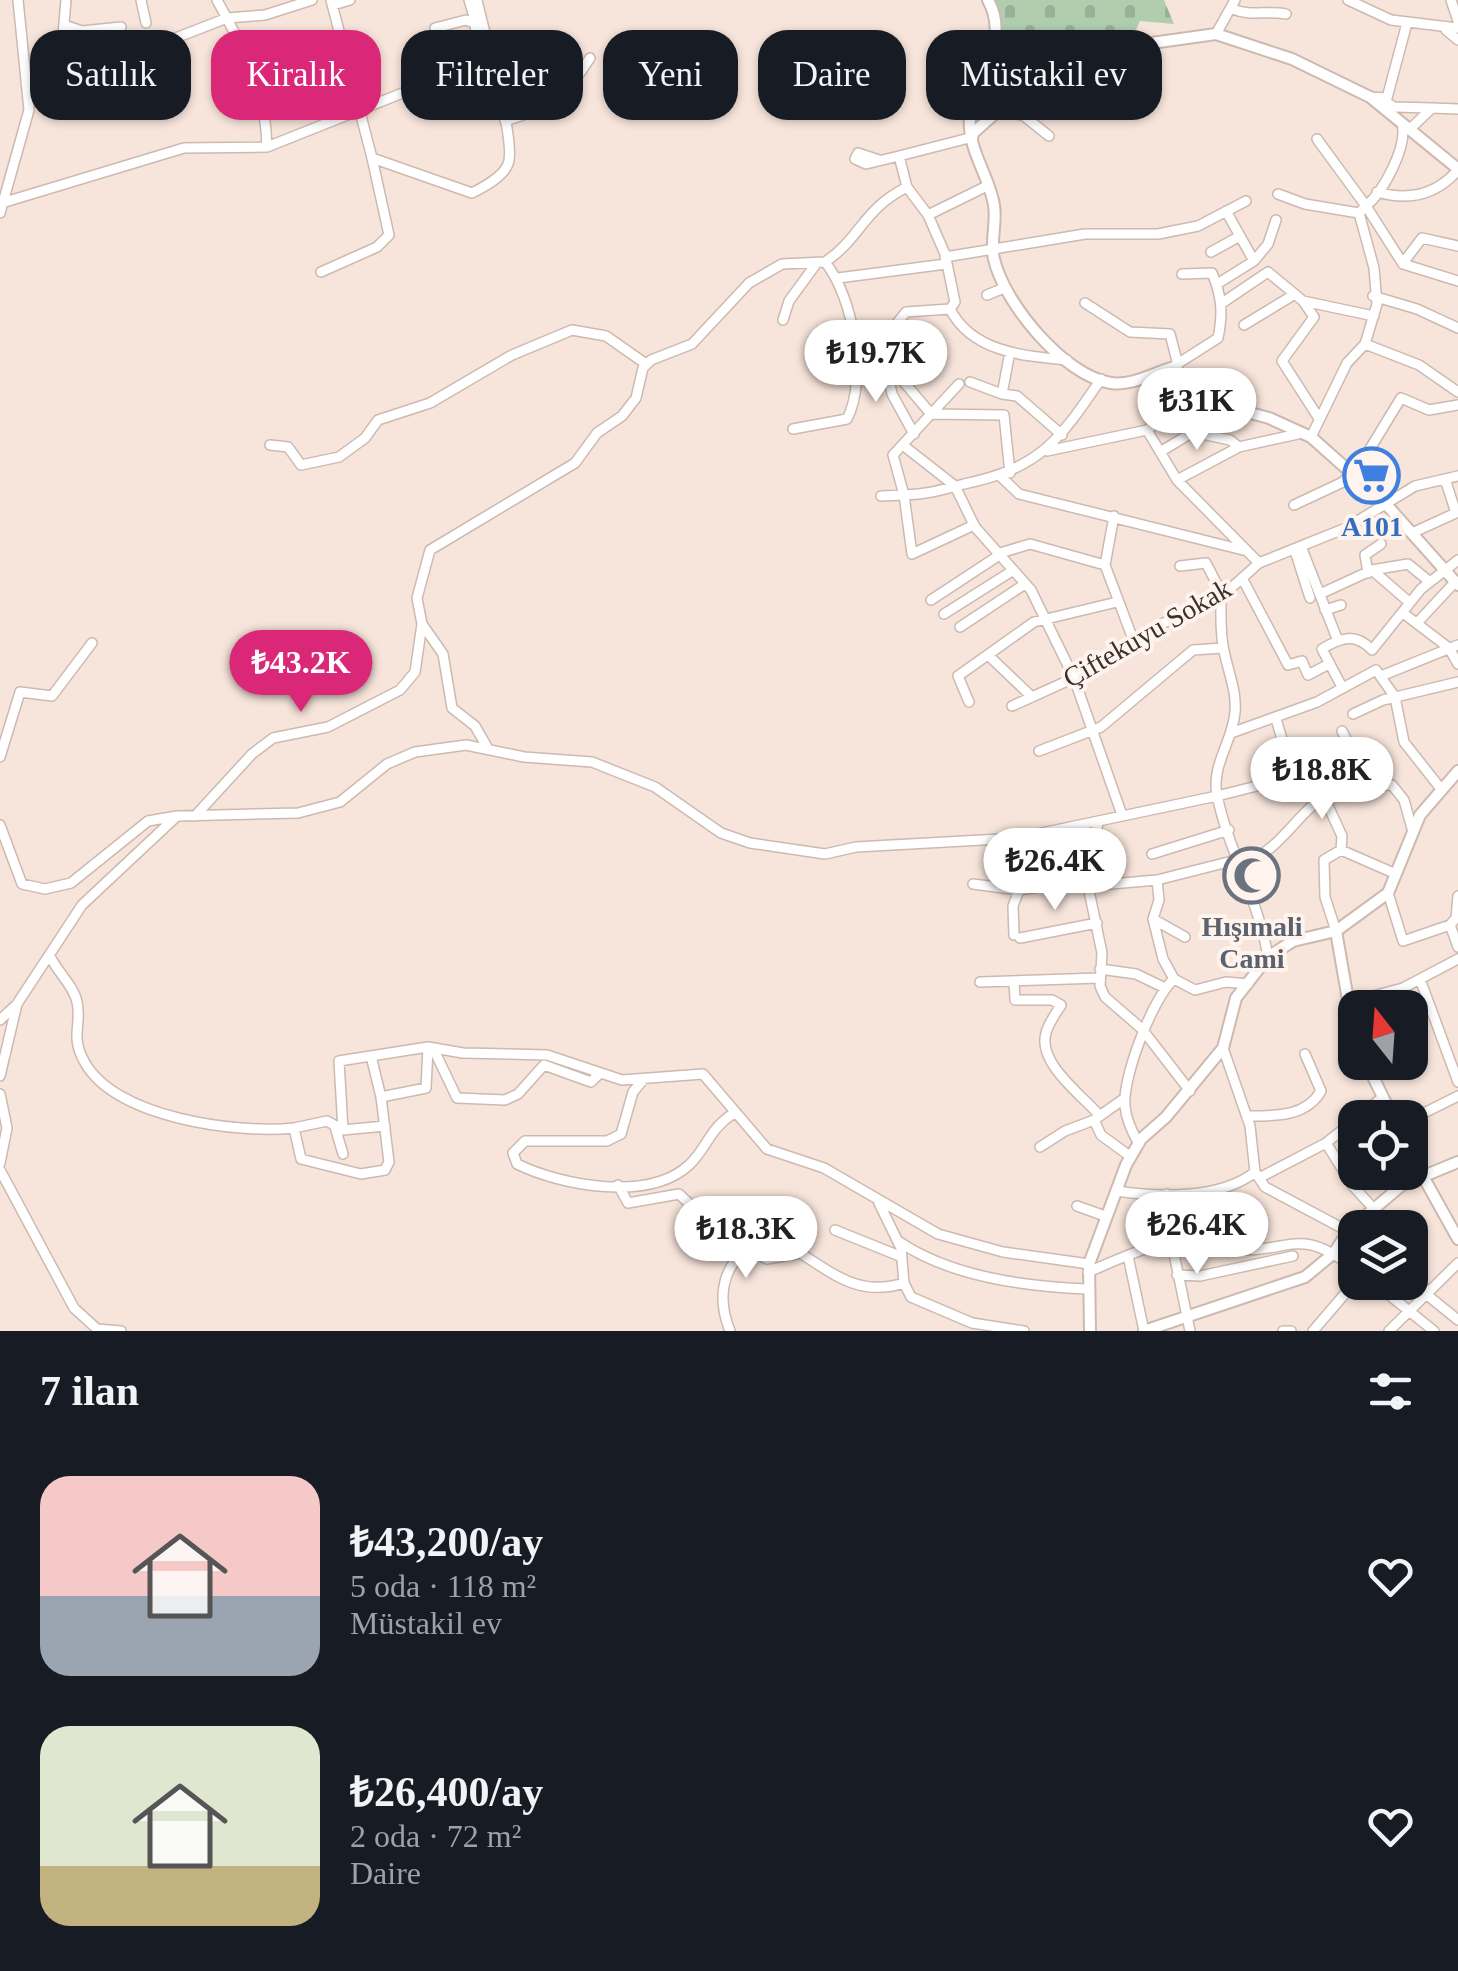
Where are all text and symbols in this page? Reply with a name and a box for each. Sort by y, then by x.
chip: Satılık [30,30,191,120]
chip: Kiralık [211,30,381,120]
chip: Filtreler [401,30,583,120]
chip: Yeni [603,30,738,120]
chip: Daire [758,30,906,120]
chip: Müstakil ev [926,30,1162,120]
pin: ₺19.7K [795,320,957,405]
text: ₺19.7K [826,334,926,370]
pin: ₺31K [1138,368,1256,453]
text: ₺31K [1159,382,1235,418]
supermarket icon: A101 [1342,445,1402,505]
place label: A101 [1341,511,1403,542]
street label: Çiftekuyu Sokak [1057,572,1237,694]
pin: ₺43.2K [220,630,382,715]
text: ₺43.2K [251,644,351,680]
pin: ₺18.8K [1241,737,1403,822]
text: ₺18.8K [1272,751,1372,787]
pin: ₺26.4K [974,828,1136,913]
text: ₺26.4K [1005,842,1105,878]
mosque icon: Hışımali Cami [1222,845,1282,905]
place label: Hışımali Cami [1201,911,1303,974]
north arrow [1338,990,1428,1080]
map controls [1338,990,1428,1300]
button: locate [1338,1100,1428,1190]
pin: ₺26.4K [1116,1192,1278,1277]
pin: ₺18.3K [665,1196,827,1281]
text: ₺26.4K [1147,1206,1247,1242]
text: ₺18.3K [696,1210,796,1246]
button: layers [1338,1210,1428,1300]
icon: filters [1363,1364,1418,1419]
text: 7 ilan [40,1368,139,1414]
icon: home [120,1516,240,1636]
text: ₺43,200/ay [350,1519,543,1565]
icon: heart [1363,1549,1418,1604]
text: 5 oda · 118 m² [350,1568,536,1604]
text: Müstakil ev [350,1605,502,1641]
icon: home [120,1766,240,1886]
text: ₺26,400/ay [350,1769,543,1815]
icon: heart [1363,1799,1418,1854]
text: 2 oda · 72 m² [350,1818,521,1854]
text: Daire [350,1855,421,1891]

